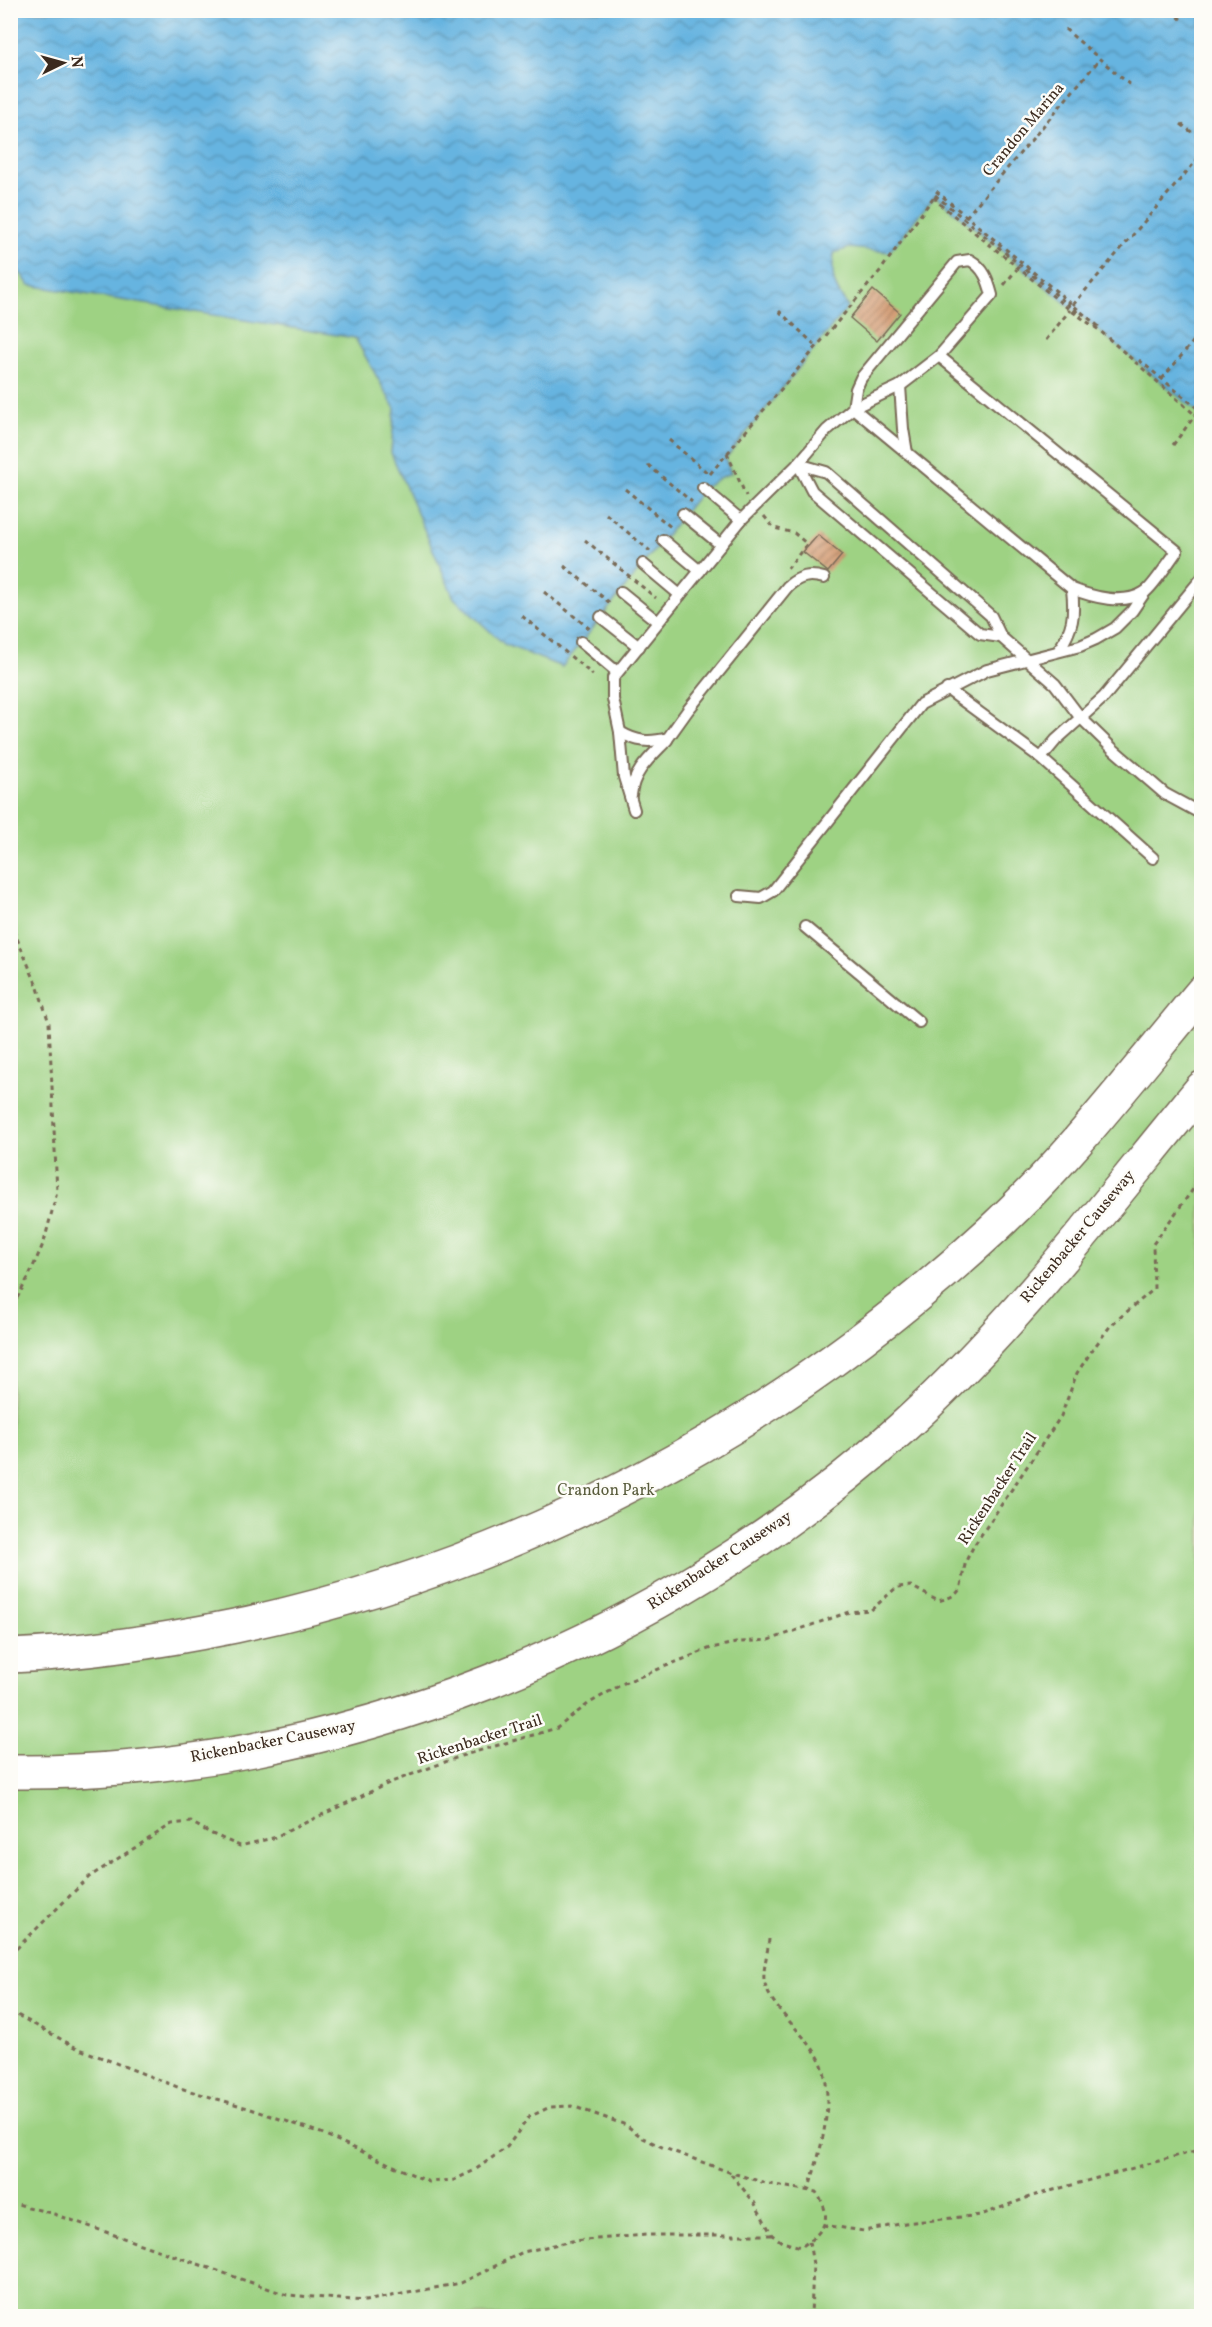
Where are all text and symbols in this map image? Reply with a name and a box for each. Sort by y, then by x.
north arrow [33,33,93,93]
text: N [64,55,87,69]
street label: Crandon Marina [978,78,1070,182]
street label: Rickenbacker Causeway [1016,1165,1141,1308]
street label: Rickenbacker Trail [953,1428,1043,1550]
park label: Crandon Park [557,1480,655,1502]
street label: Rickenbacker Causeway [644,1506,797,1616]
street label: Rickenbacker Trail [415,1709,545,1771]
street label: Rickenbacker Causeway [189,1715,358,1769]

